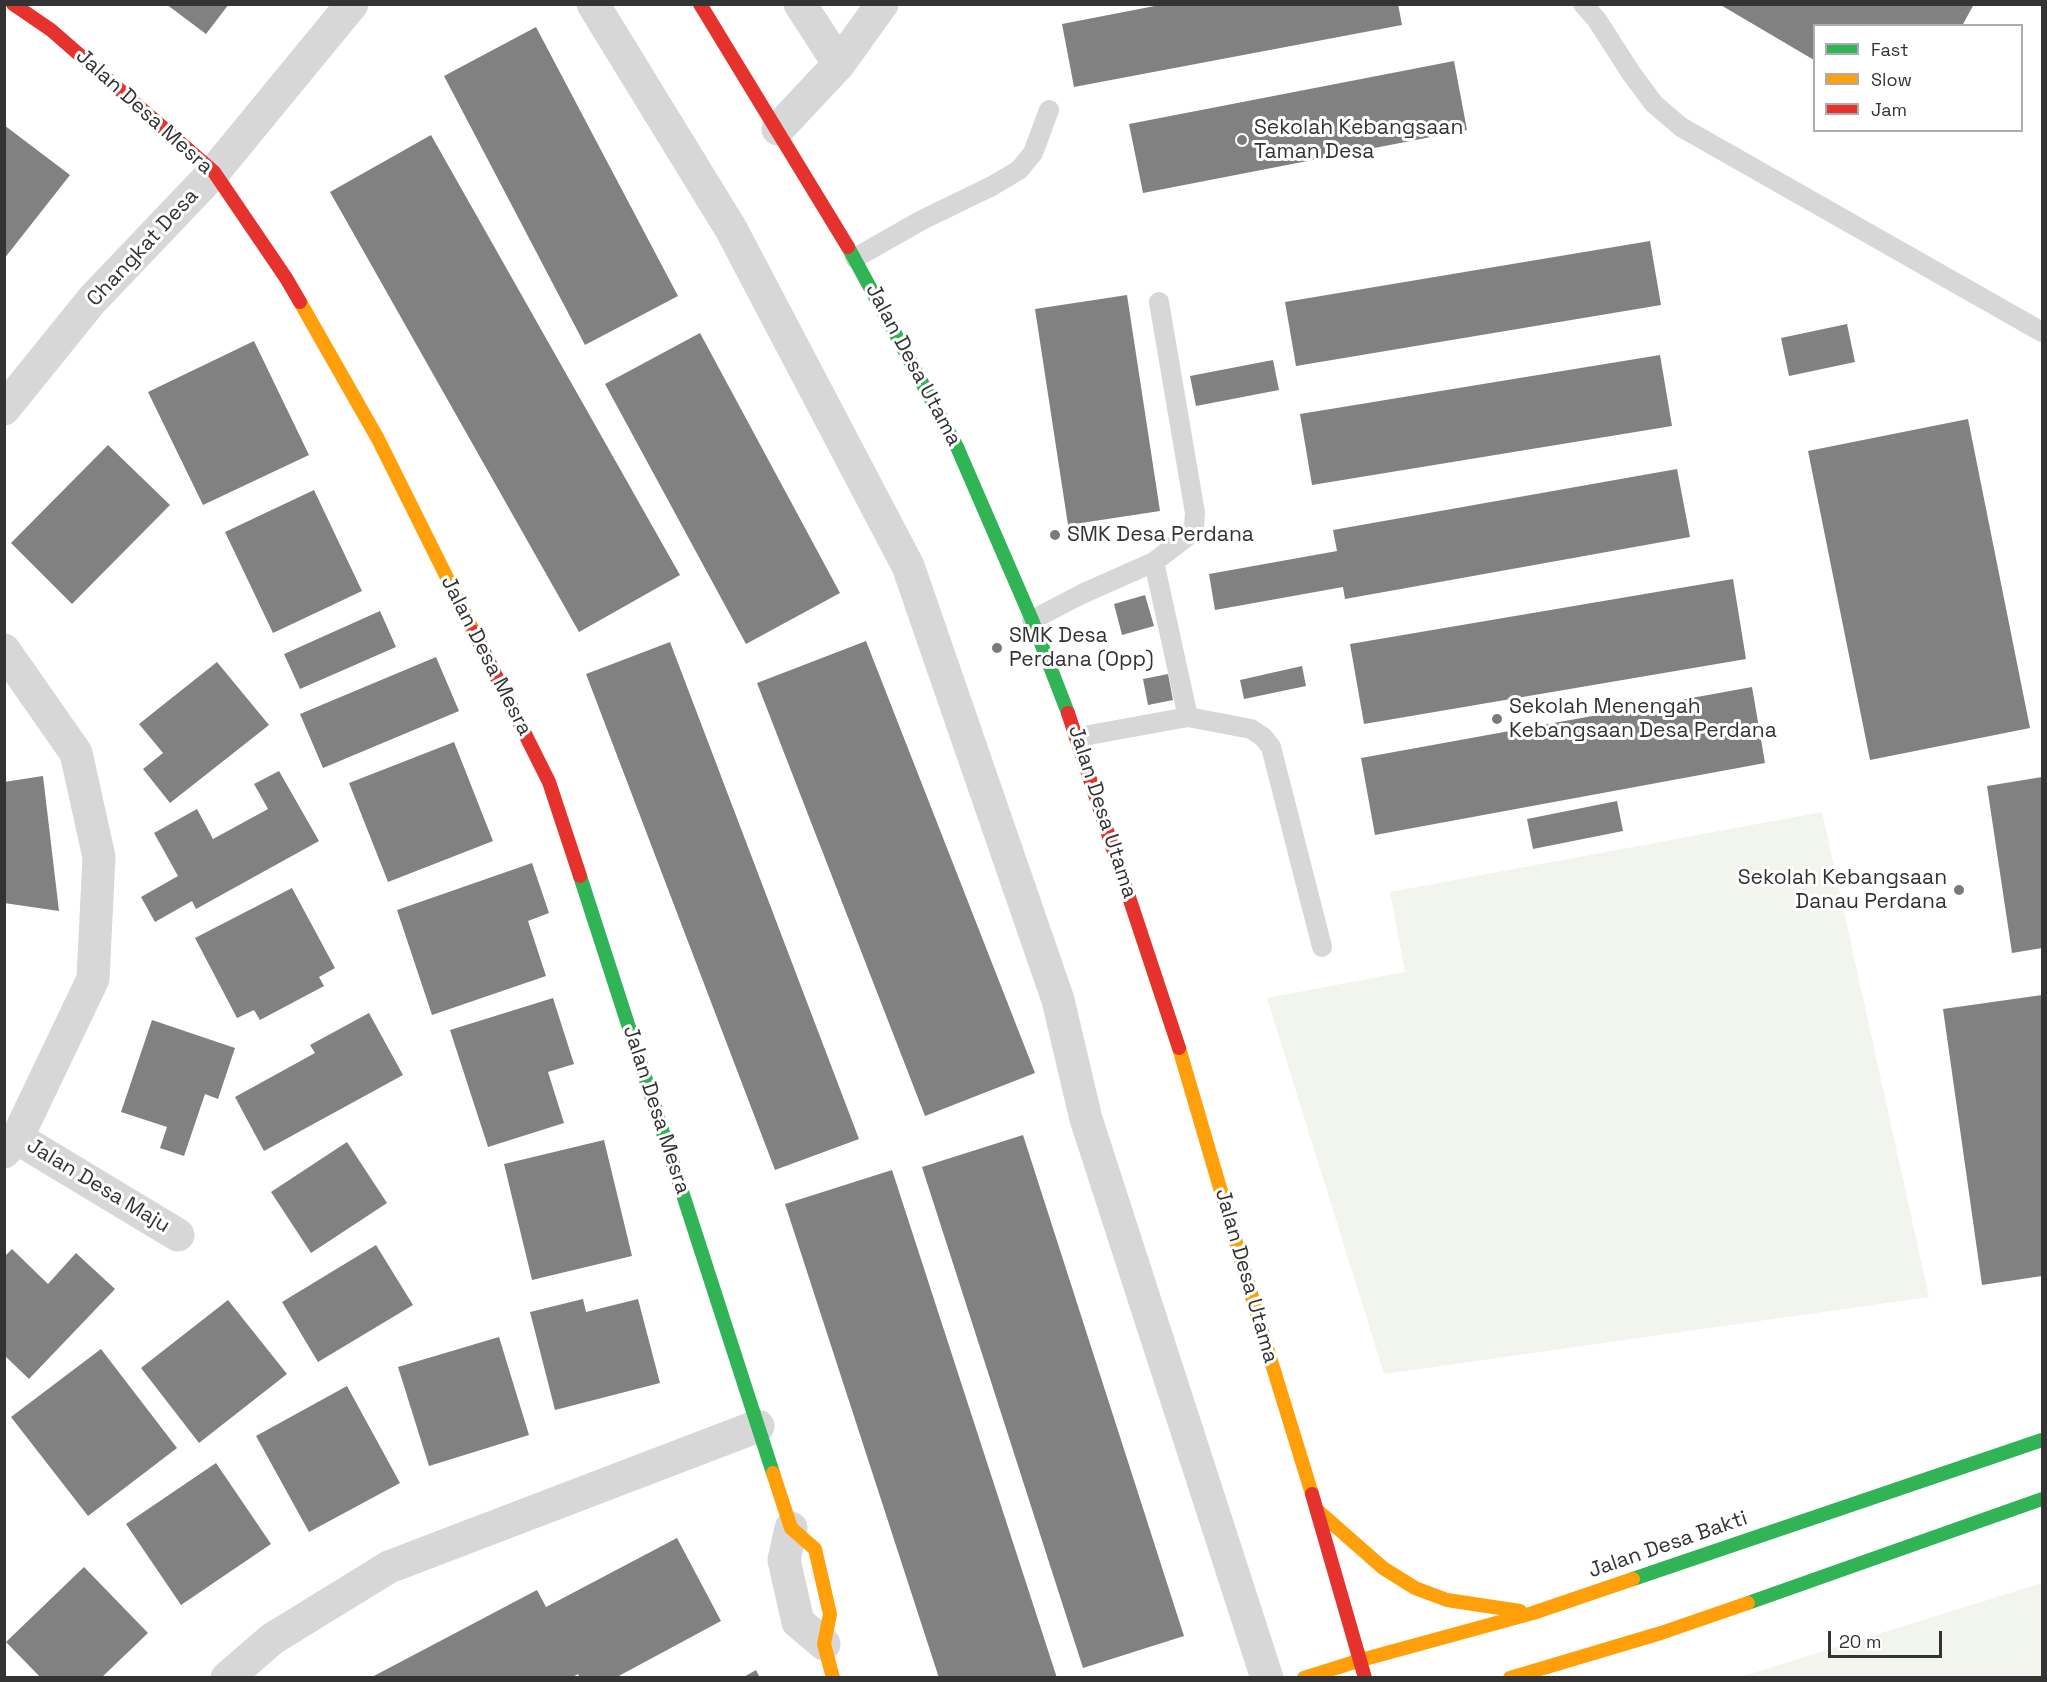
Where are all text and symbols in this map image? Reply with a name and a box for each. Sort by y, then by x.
legend [1813,24,2023,132]
text: Fast [1871,38,1908,61]
street label: Jalan Desa Mesra [70,44,218,180]
text: Slow [1871,68,1912,91]
text: Jam [1871,98,1907,121]
place label: Sekolah Kebangsaan Taman Desa [1254,115,1463,165]
marker: Sekolah Kebangsaan Taman Desa [1235,133,1249,147]
street label: Changkat Desa [82,184,204,312]
street label: Jalan Desa Utama [860,280,966,450]
place label: SMK Desa Perdana [1067,522,1254,548]
marker: SMK Desa Perdana [1048,528,1062,542]
street label: Jalan Desa Mesra [435,572,537,740]
place label: SMK Desa Perdana (Opp) [1009,623,1154,673]
marker: SMK Desa Perdana (Opp) [990,641,1004,655]
place label: Sekolah Menengah Kebangsaan Desa Perdana [1509,694,1777,744]
marker: Sekolah Menengah Kebangsaan Desa Perdana [1490,712,1504,726]
street label: Jalan Desa Utama [1062,722,1142,902]
place label: Sekolah Kebangsaan Danau Perdana [1738,865,1947,915]
marker: Sekolah Kebangsaan Danau Perdana [1952,883,1966,897]
street label: Jalan Desa Mesra [617,1023,695,1197]
street label: Jalan Desa Maju [22,1133,174,1239]
street label: Jalan Desa Utama [1209,1186,1283,1366]
street label: Jalan Desa Bakti [1585,1506,1751,1584]
scale bar [1831,1619,1945,1657]
text: 20 m [1839,1630,1882,1653]

